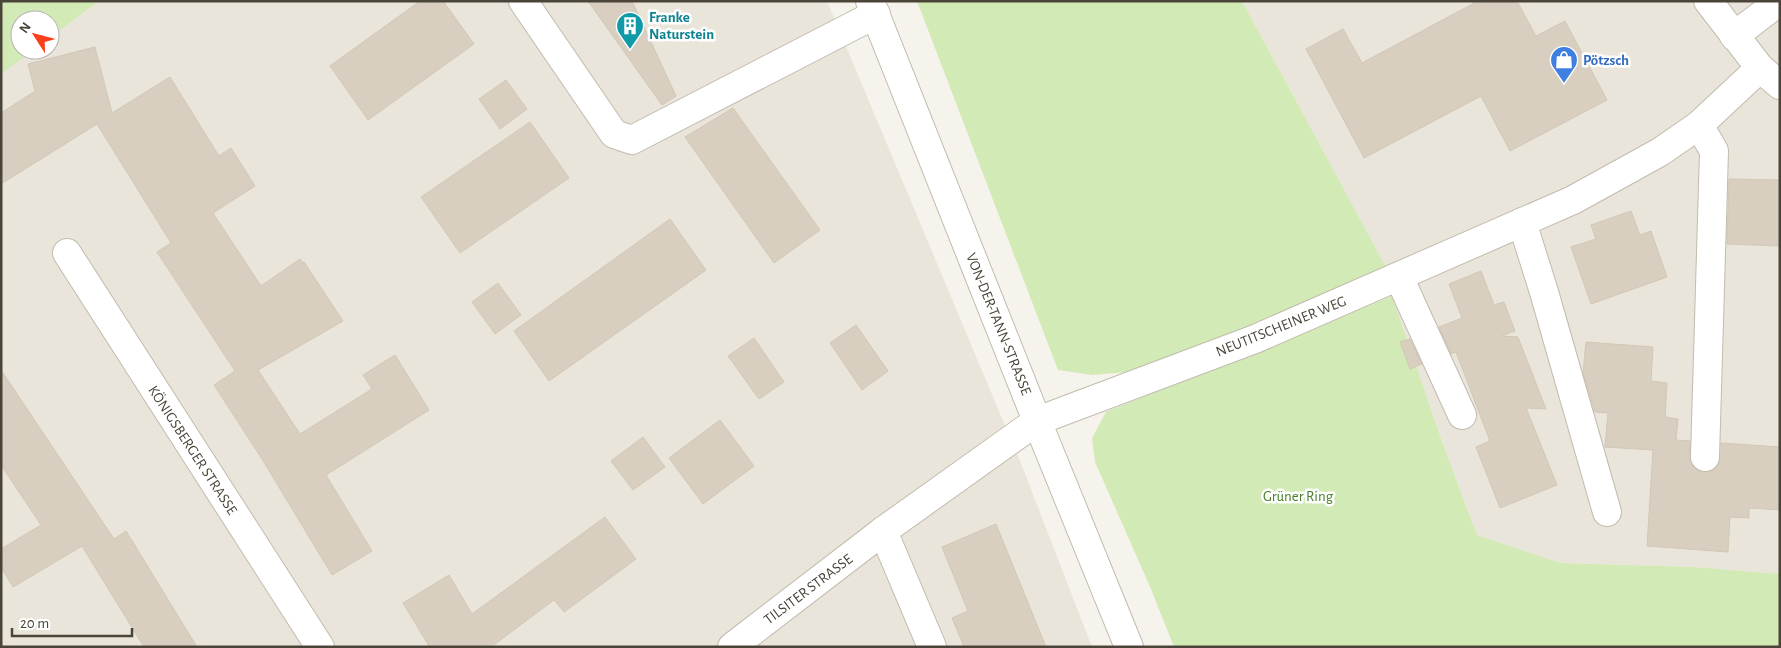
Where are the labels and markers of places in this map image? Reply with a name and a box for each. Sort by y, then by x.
place label: Franke Naturstein [649,10,714,42]
building icon: Franke Naturstein [615,11,645,50]
shop icon: Pötzsch [1549,45,1579,84]
place label: Pötzsch [1583,53,1629,68]

